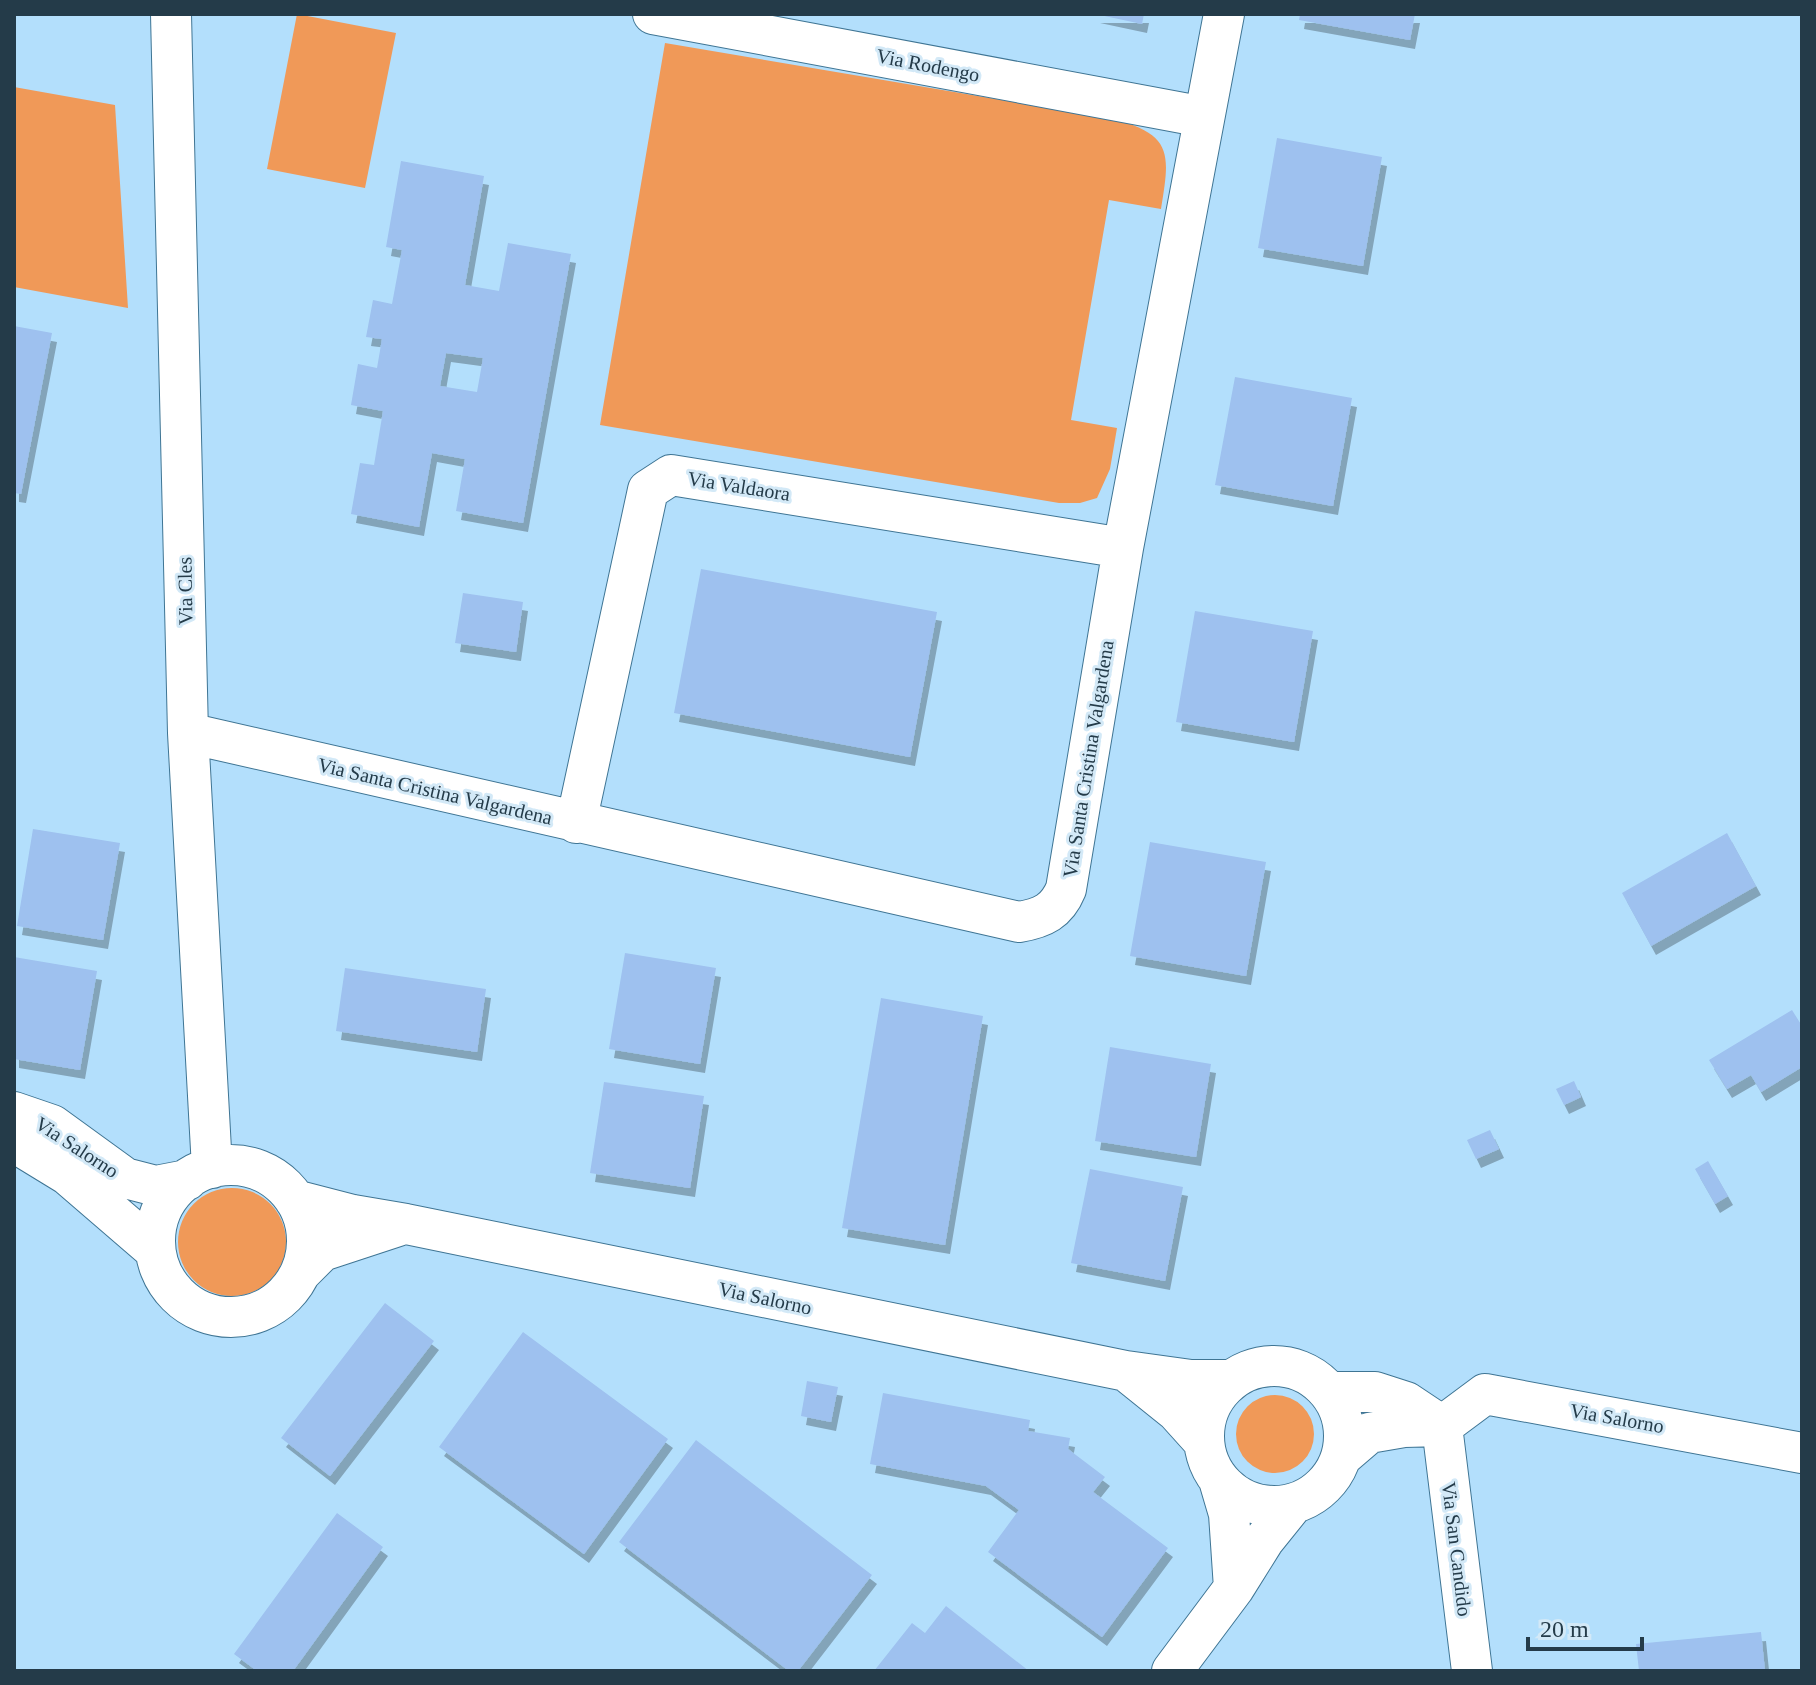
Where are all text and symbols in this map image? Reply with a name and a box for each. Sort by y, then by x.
street label: Via Rodengo [874,44,982,87]
street label: Via Valdaora [686,467,792,505]
street label: Via Cles [173,556,197,625]
street label: Via Santa Cristina Valgardena [1058,639,1119,879]
street label: Via Santa Cristina Valgardena [315,753,555,830]
street label: Via Salorno [31,1112,123,1182]
street label: Via Salorno [716,1277,814,1319]
street label: Via Salorno [1568,1399,1666,1437]
street label: Via San Candido [1438,1480,1476,1618]
scale bar [1528,1601,1642,1651]
text: 20 m [1540,1616,1589,1642]

